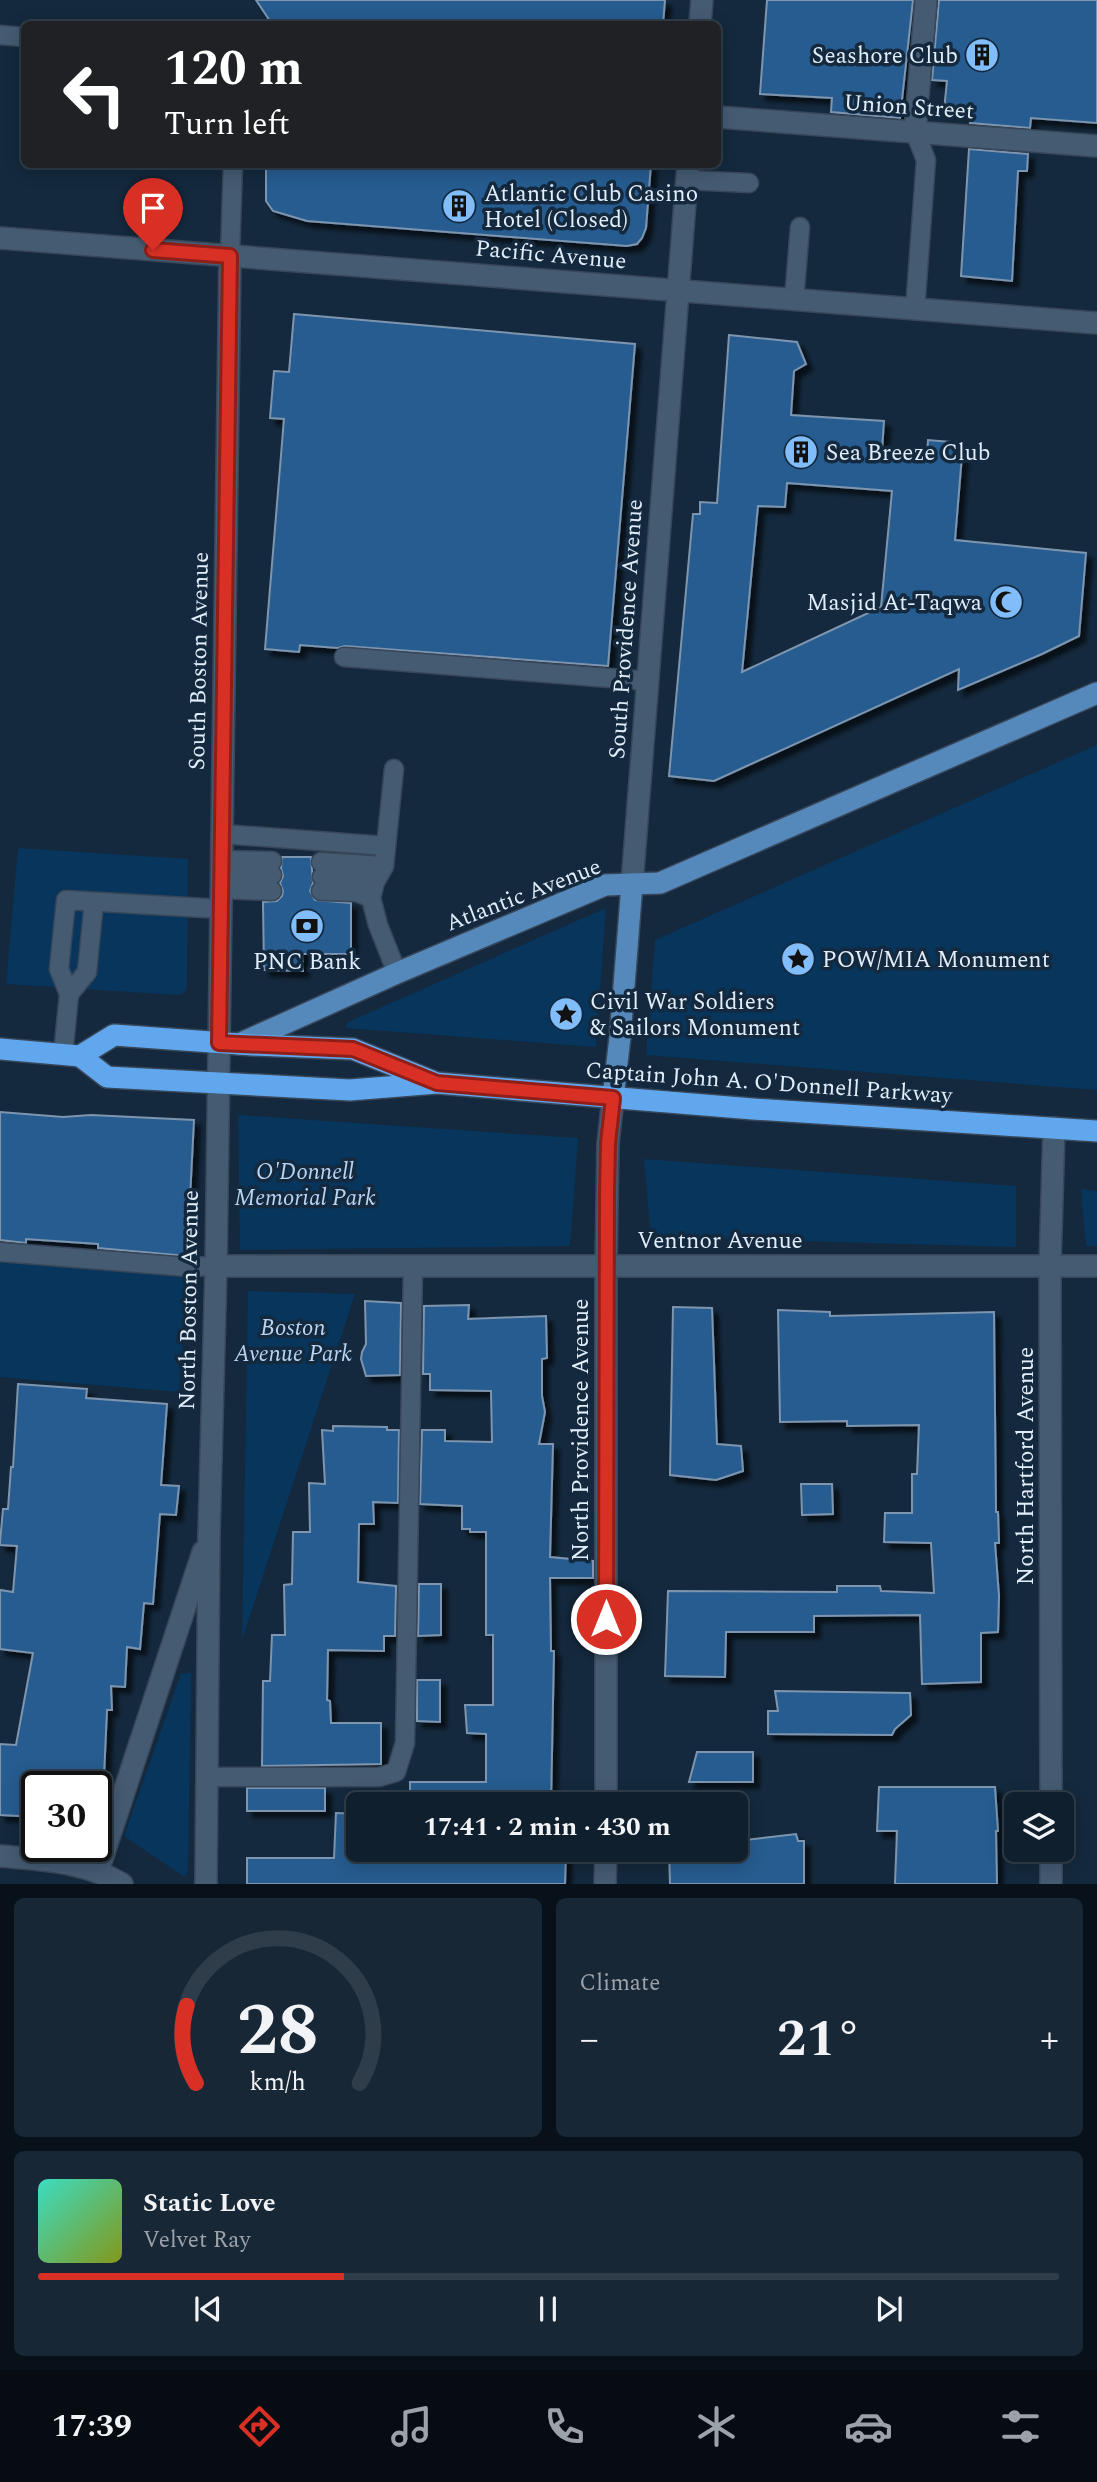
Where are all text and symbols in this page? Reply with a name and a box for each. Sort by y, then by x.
text: 120 m [164,32,303,107]
building icon: Seashore Club [963,36,1001,74]
place label: Seashore Club [812,39,958,74]
icon: left [49,49,140,140]
street label: Union Street [843,85,975,130]
text: Turn left [164,100,290,149]
place label: Atlantic Club Casino Hotel (Closed) [484,177,698,238]
pin [123,178,183,250]
building icon: Atlantic Club Casino Hotel (Closed) [440,187,478,225]
icon: arrive [134,189,172,227]
street label: Pacific Avenue [474,231,628,280]
building icon: Sea Breeze Club [782,433,820,471]
place label: Sea Breeze Club [826,436,990,471]
street label: South Providence Avenue [600,498,653,760]
street label: South Boston Avenue [180,552,219,771]
mosque icon: Masjid At-Taqwa [987,583,1025,621]
place label: Masjid At-Taqwa [807,586,982,621]
street label: Atlantic Avenue [441,850,606,941]
bank icon: PNC Bank [288,907,326,945]
place icon: POW/MIA Monument [779,940,817,978]
place label: POW/MIA Monument [822,943,1050,978]
place label: PNC Bank [253,945,361,980]
place label: Civil War Soldiers & Sailors Monument [590,985,800,1046]
place icon: Civil War Soldiers & Sailors Monument [547,995,585,1033]
street label: Captain John A. O'Donnell Parkway [584,1053,954,1114]
park label: O'Donnell Memorial Park [234,1155,376,1216]
street label: North Boston Avenue [170,1190,209,1410]
street label: Ventnor Avenue [637,1224,803,1259]
street label: North Providence Avenue [564,1299,599,1561]
park label: Boston Avenue Park [233,1311,352,1372]
street label: North Hartford Avenue [1009,1347,1044,1585]
position arrow [569,1582,643,1656]
speed limit sign: 30 [21,1771,112,1862]
map controls [1004,1792,1074,1862]
button: layers [1004,1792,1074,1862]
text: 17:41 · 2 min · 430 m [423,1807,671,1847]
text: Climate [580,1966,660,2001]
text: 28 [237,1977,319,2088]
text: 21° [777,2000,861,2079]
text: − [580,2011,599,2069]
text: + [1040,2011,1059,2069]
text: km/h [250,2064,306,2102]
text: Static Love [143,2183,276,2223]
text: Velvet Ray [143,2223,250,2258]
icon: previous [189,2290,227,2328]
icon: pause [529,2290,567,2328]
icon: next [870,2290,908,2328]
text: 17:39 [52,2402,132,2451]
icon: directions [235,2402,284,2451]
icon: music [387,2402,436,2451]
icon: phone [540,2402,589,2451]
icon: climate [692,2402,741,2451]
icon: car [844,2402,893,2451]
icon: filters [996,2402,1045,2451]

